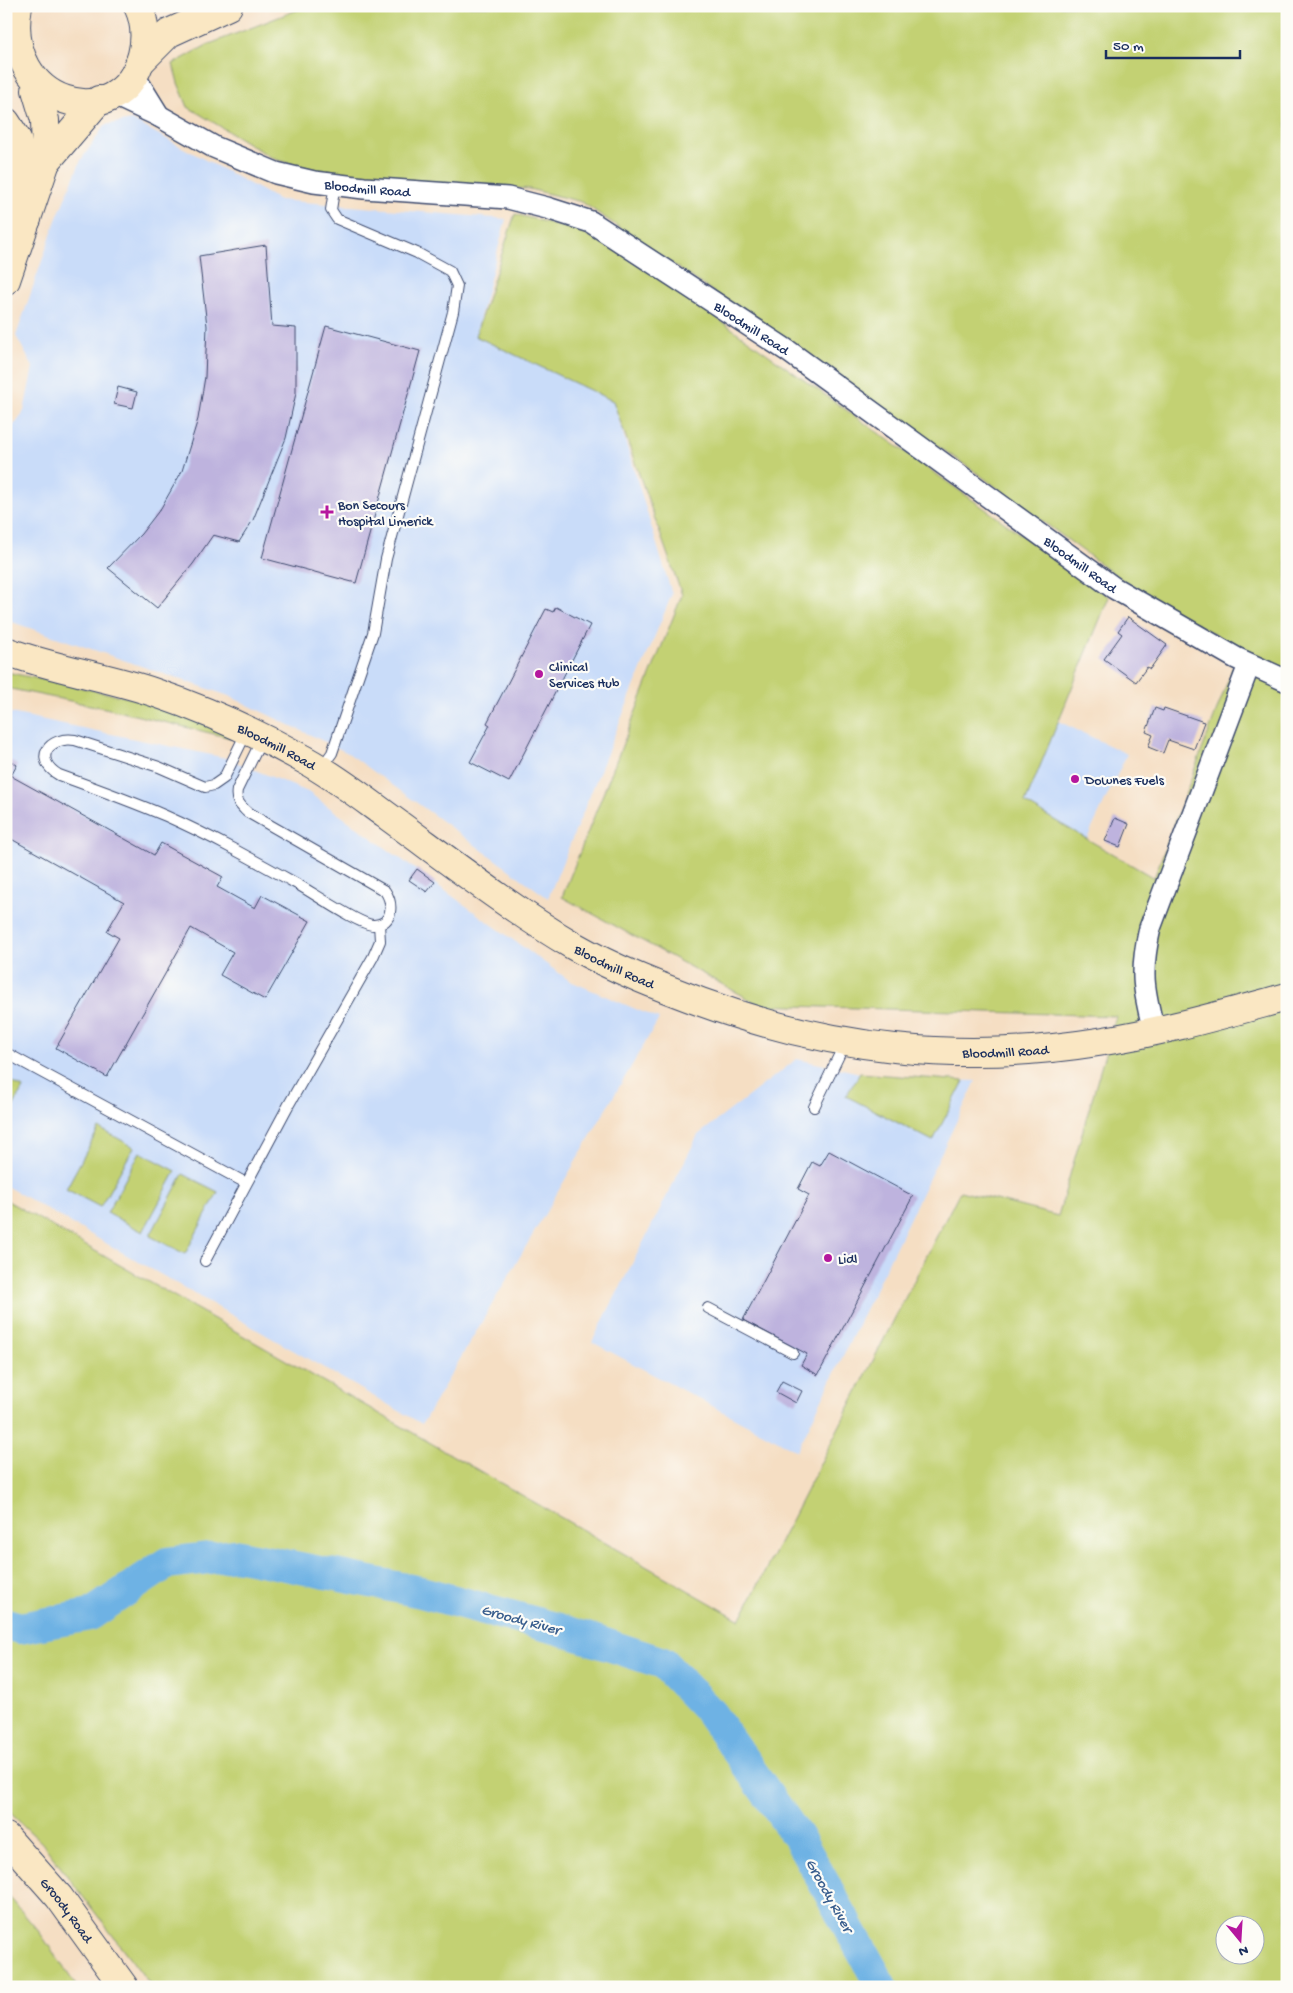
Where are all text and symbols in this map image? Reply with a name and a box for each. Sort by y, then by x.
scale bar [1106,28,1239,60]
text: 50 m [1113,38,1144,56]
street label: Bloodmill Road [322,177,413,202]
street label: Bloodmill Road [709,298,793,361]
place label: Bon Secours Hospital Limerick [337,498,434,531]
marker: Bon Secours Hospital Limerick [320,505,334,519]
street label: Bloodmill Road [1039,533,1121,599]
place label: Clinical Services Hub [549,660,620,693]
marker: Clinical Services Hub [533,668,545,680]
street label: Bloodmill Road [233,720,320,776]
marker: Downes Fuels [1069,773,1081,785]
place label: Downes Fuels [1084,773,1165,790]
street label: Bloodmill Road [570,941,658,995]
street label: Bloodmill Road [961,1042,1051,1063]
marker: Lidl [822,1252,834,1264]
place label: Lidl [838,1252,857,1269]
water label: Groody River [479,1602,564,1641]
water label: Groody River [801,1856,857,1938]
street label: Groody Road [35,1875,96,1948]
north arrow [1216,1916,1266,1966]
text: N [1236,1940,1250,1959]

